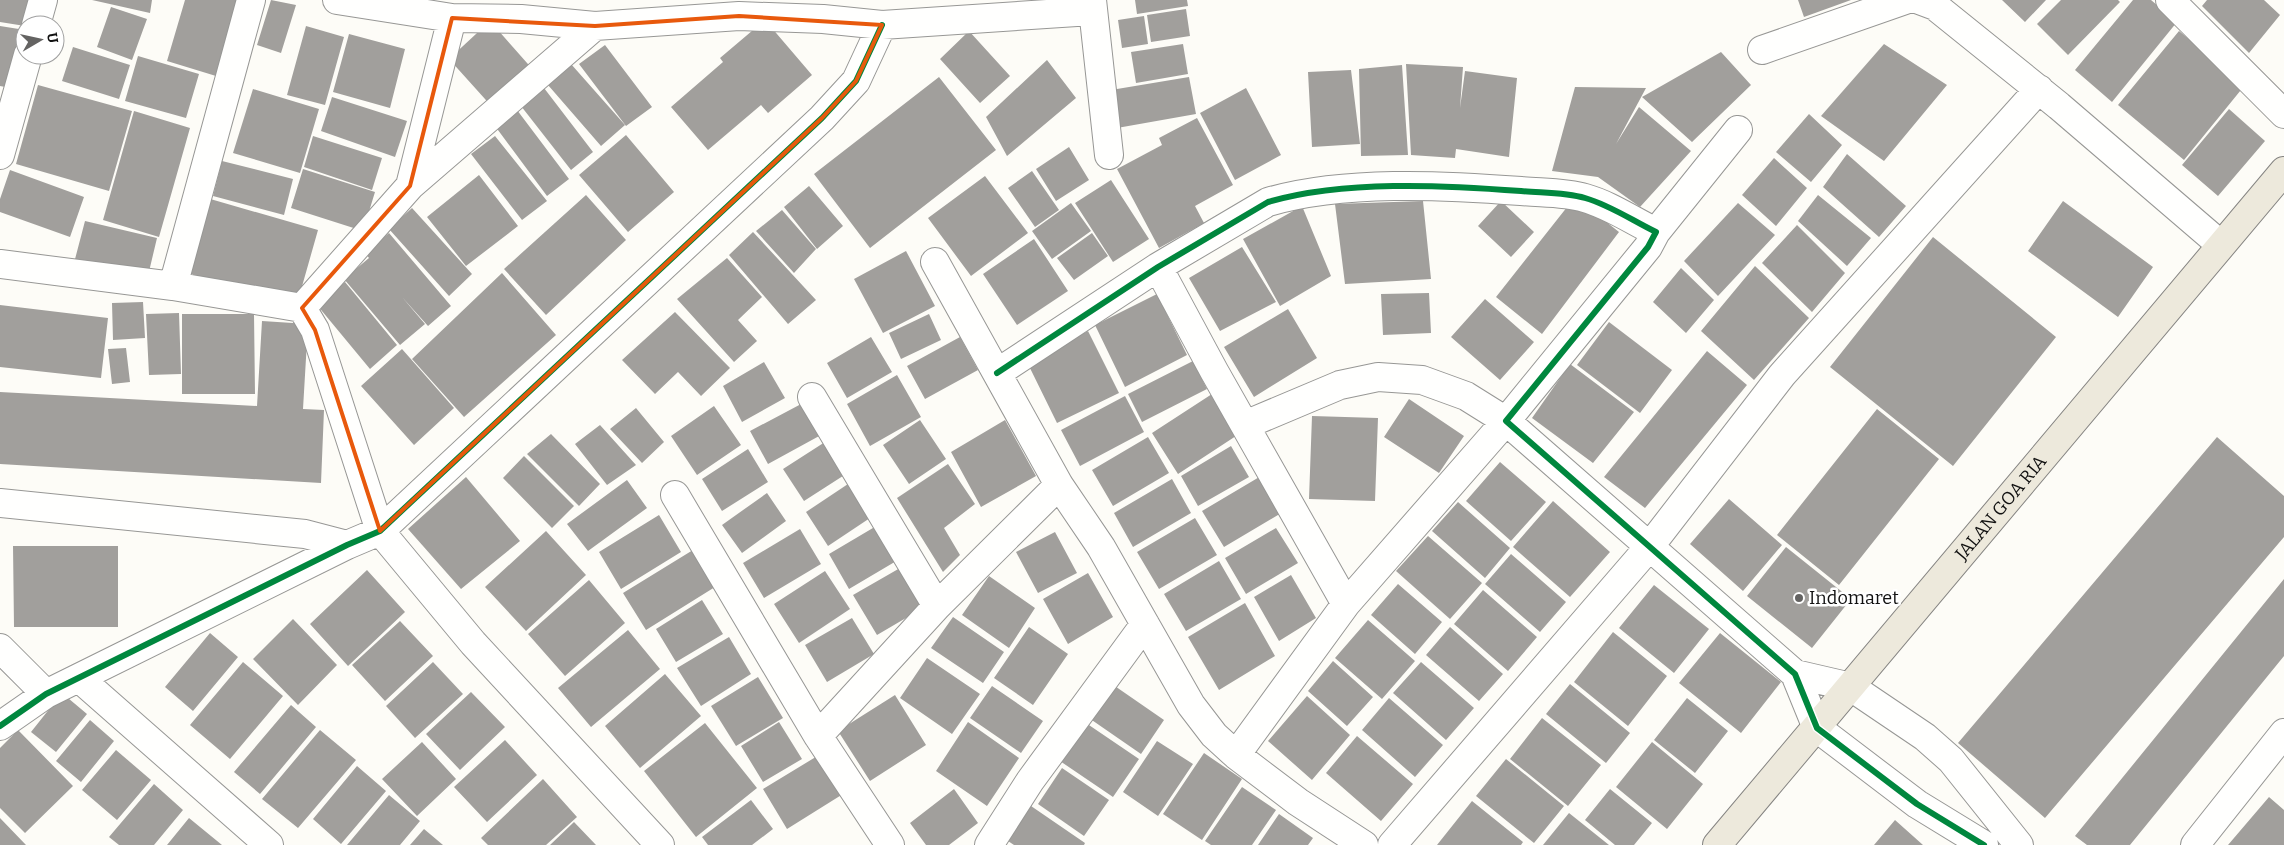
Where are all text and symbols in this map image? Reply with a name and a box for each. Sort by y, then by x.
north arrow [15,15,65,65]
text: U [43,32,62,45]
street label: JALAN GOA RIA [1950,451,2051,565]
place label: Indomaret [1809,587,1899,609]
marker: Indomaret [1793,592,1805,604]

